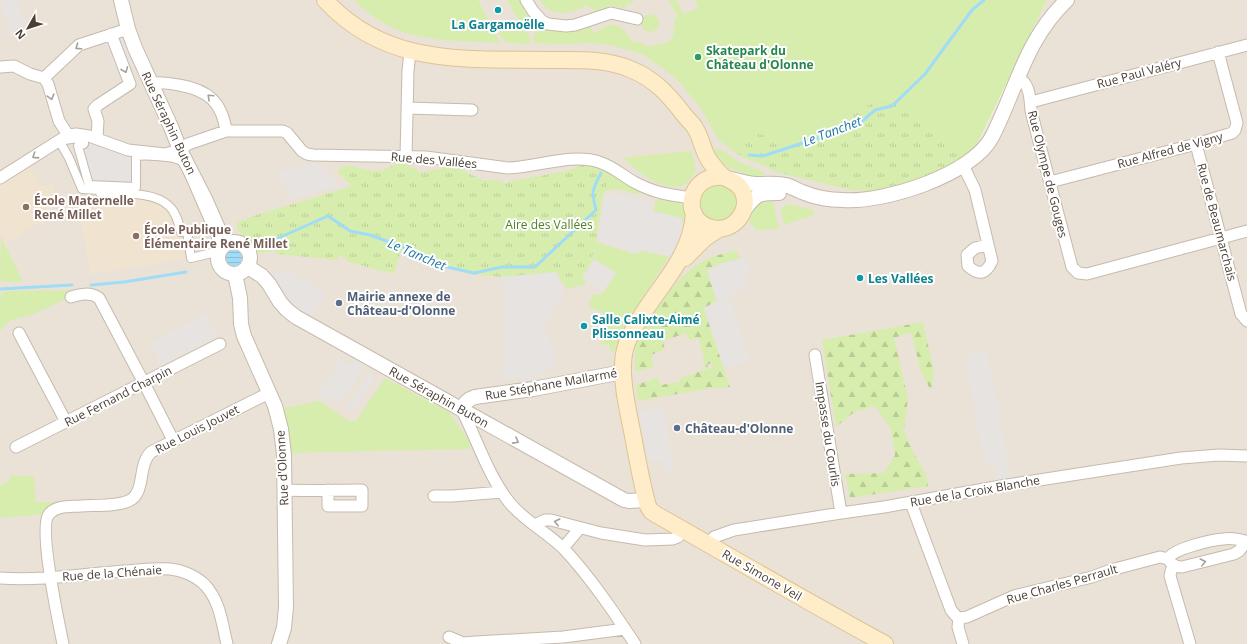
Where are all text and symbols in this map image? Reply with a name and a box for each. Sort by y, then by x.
marker: La Gargamoëlle [493,5,503,15]
north arrow [8,8,48,48]
place label: La Gargamoëlle [451,16,545,33]
text: N [11,26,28,43]
place label: Skatepark du Château d'Olonne [706,42,814,73]
one-way arrow [76,43,83,50]
marker: Skatepark du Château d'Olonne [693,52,703,62]
street label: Rue Paul Valéry [1095,53,1184,92]
one-way arrow [121,67,129,74]
street label: Rue Séraphin Buton [138,69,200,177]
one-way arrow [47,94,55,100]
one-way arrow [207,95,215,102]
street label: Rue Olympe de Gouges [1024,108,1072,240]
water label: Le Tanchet [800,111,865,150]
street label: Rue Alfred de Vigny [1115,127,1226,172]
street label: Rue des Vallées [390,148,478,172]
one-way arrow [32,151,39,159]
street label: Rue de Beaumarchais [1193,161,1241,283]
place label: École Maternelle René Millet [34,192,134,223]
marker: École Maternelle René Millet [21,202,31,212]
park label: Aire des Vallées [505,216,593,233]
place label: École Publique Élémentaire René Millet [144,221,288,252]
marker: École Publique Élémentaire René Millet [131,231,141,241]
water label: Le Tanchet [385,234,450,275]
place label: Les Vallées [868,270,934,287]
marker: Les Vallées [855,273,865,283]
place label: Mairie annexe de Château-d'Olonne [347,288,455,319]
marker: Mairie annexe de Château-d'Olonne [334,298,344,308]
place label: Salle Calixte-Aimé Plissonneau [592,311,700,342]
marker: Salle Calixte-Aimé Plissonneau [579,321,589,331]
street label: Rue Fernand Charpin [61,362,175,430]
street label: Rue Séraphin Buton [386,362,492,432]
street label: Rue Stéphane Mallarmé [484,364,619,404]
street label: Impasse du Courlis [811,380,845,488]
street label: Rue Louis Jouvet [152,401,242,457]
place label: Château-d'Olonne [685,420,793,437]
marker: Château-d'Olonne [672,423,682,433]
street label: Rue d'Olonne [272,430,292,506]
one-way arrow [512,436,519,443]
street label: Rue de la Croix Blanche [909,471,1041,511]
one-way arrow [554,518,560,526]
street label: Rue Simone Veil [719,545,805,605]
one-way arrow [1199,558,1206,566]
street label: Rue Charles Perrault [1004,560,1120,608]
street label: Rue de la Chénaie [61,561,163,585]

